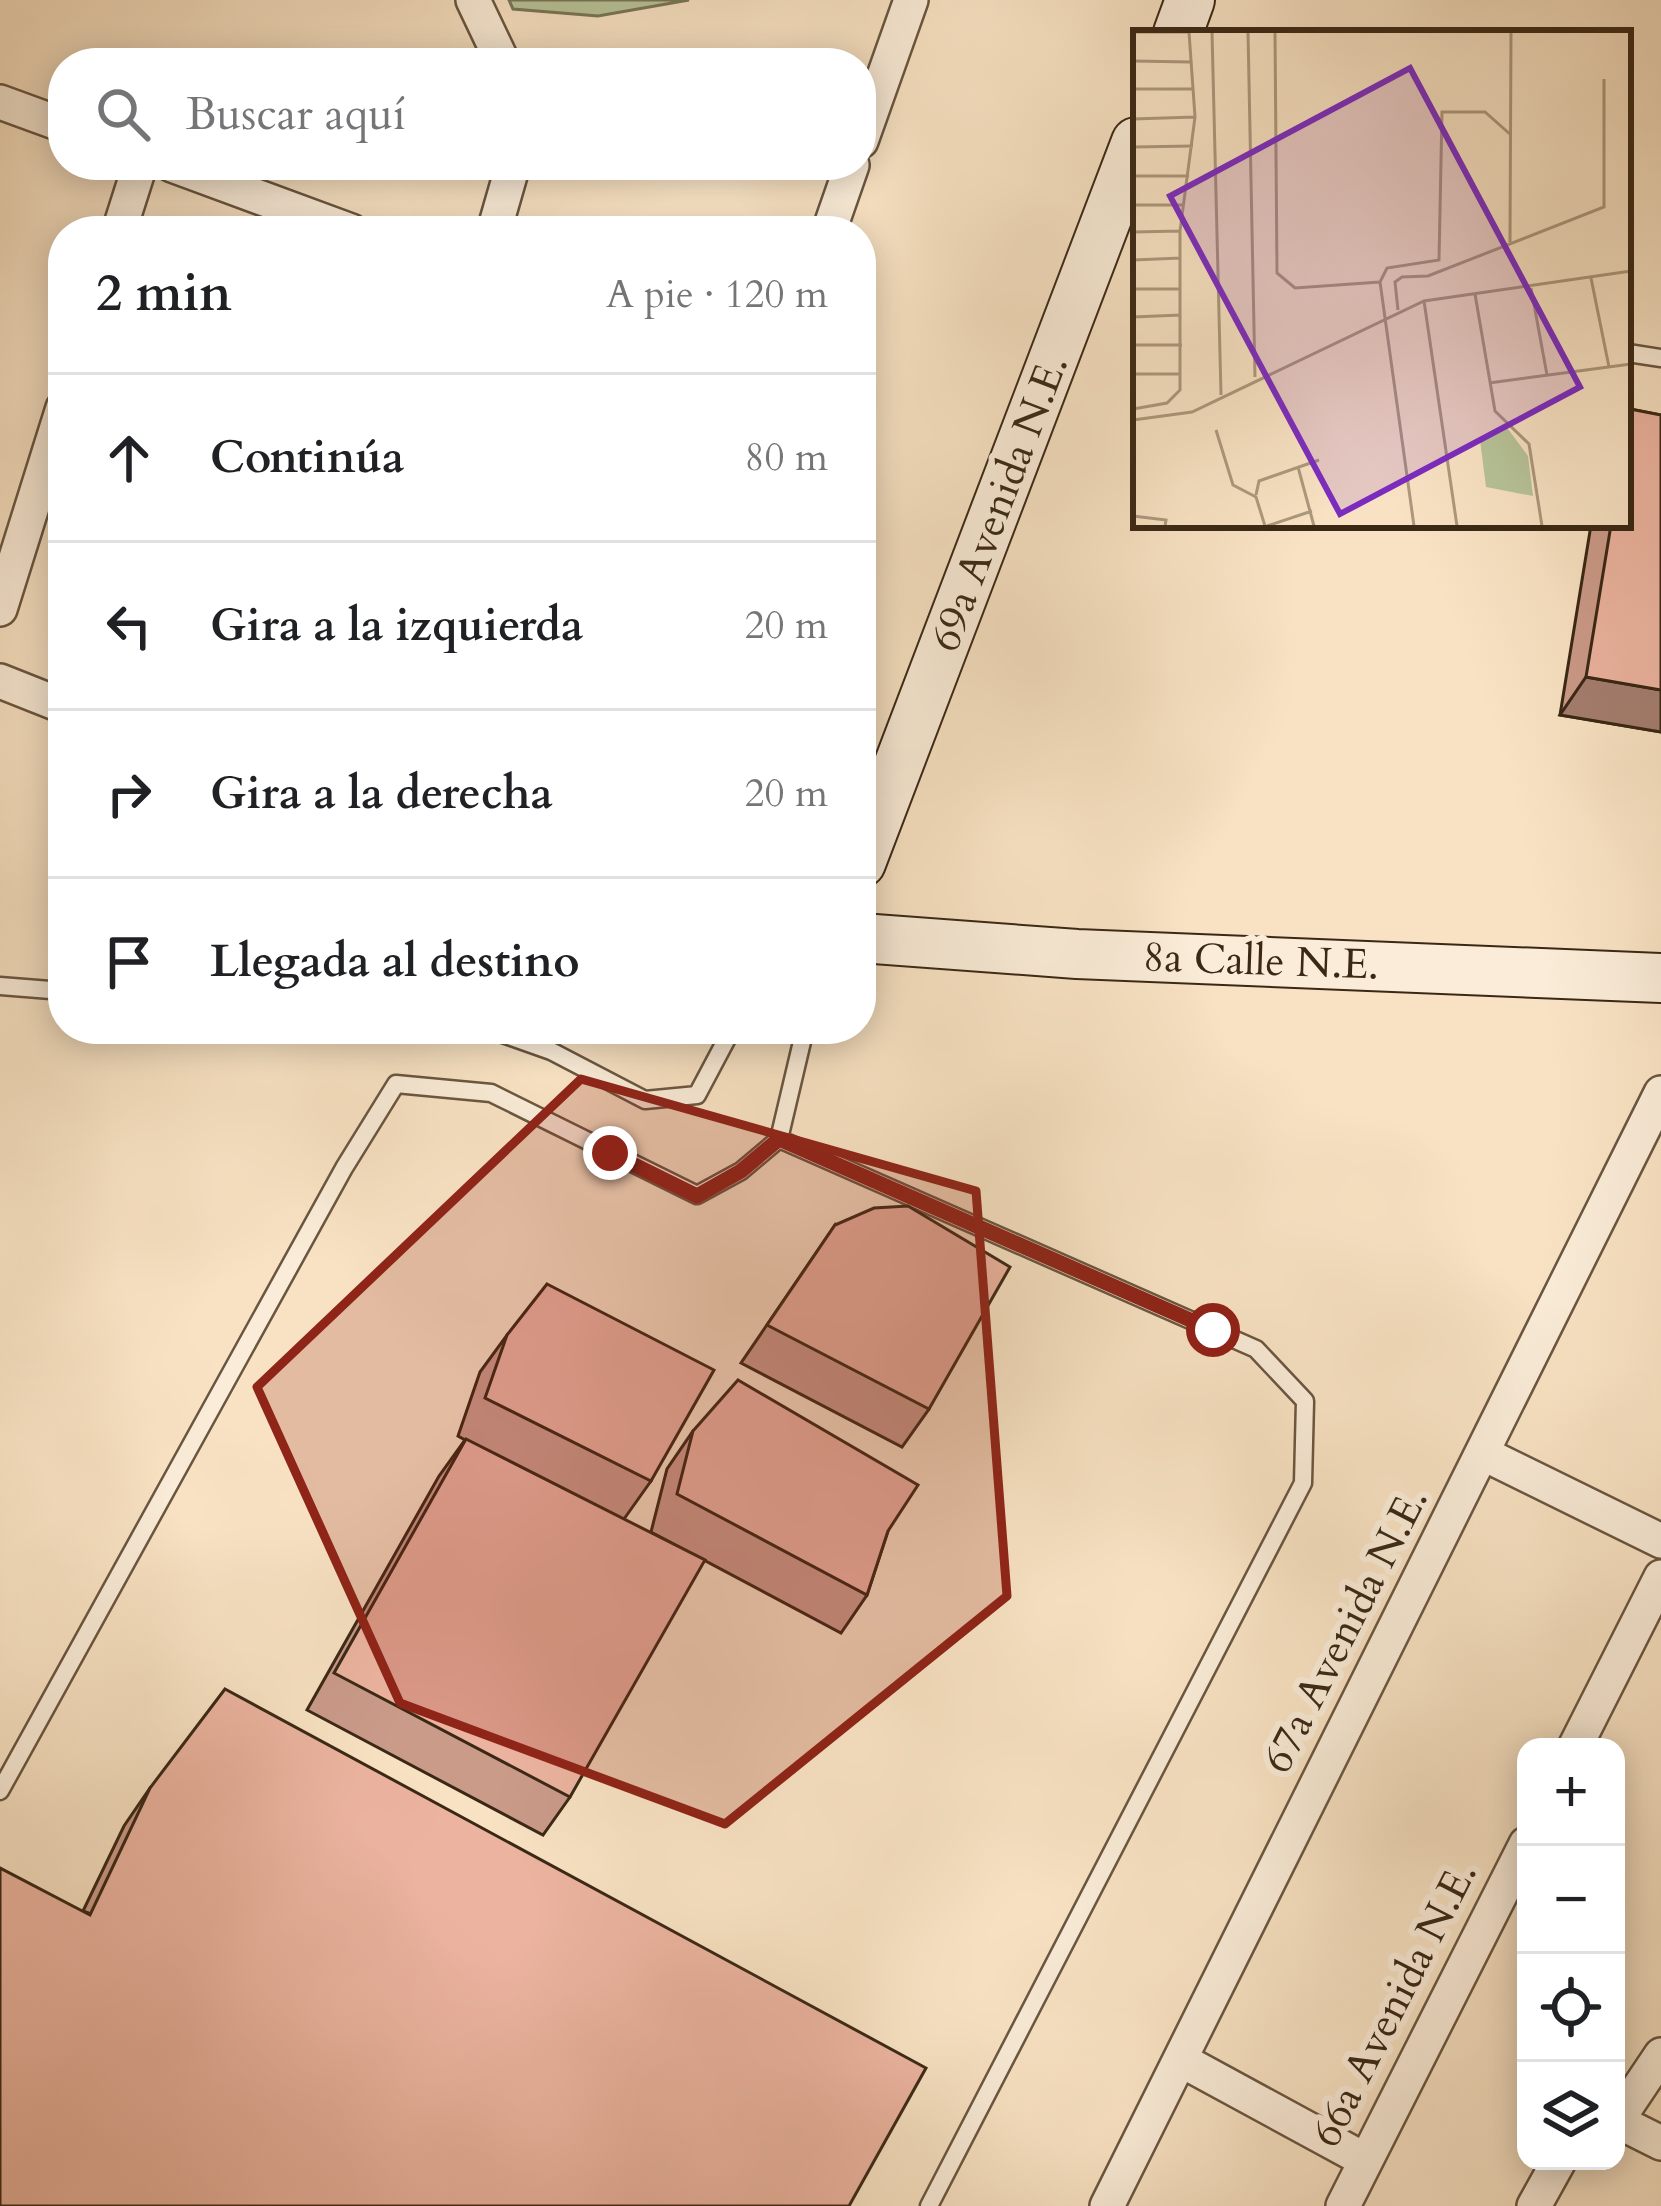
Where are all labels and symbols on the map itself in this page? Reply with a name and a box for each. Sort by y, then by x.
inset map [1133,30,1631,528]
street label: 69a Avenida N.E. [916,347,1082,659]
street label: 8a Calle N.E. [1142,928,1380,994]
route end [583,1126,637,1180]
route start [1186,1303,1240,1357]
street label: 67a Avenida N.E. [1249,1478,1441,1782]
street label: 66a Avenida N.E. [1298,1852,1490,2156]

